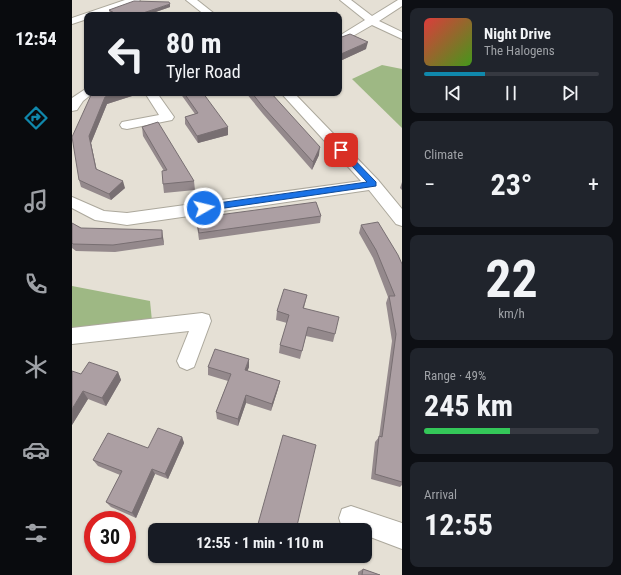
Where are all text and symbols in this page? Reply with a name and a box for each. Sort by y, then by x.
text: Night Drive [484,25,551,43]
text: 80 m [166,27,222,60]
text: 12:54 [15,28,57,49]
icon: left [100,28,152,80]
text: The Halogens [484,43,555,58]
text: Tyler Road [166,61,241,82]
icon: previous [442,82,464,104]
icon: pause [500,82,522,104]
icon: next [559,82,581,104]
icon: directions [22,104,50,132]
pin [324,133,358,167]
icon: arrive [330,139,352,161]
text: Climate [424,147,463,162]
text: 23° [491,167,533,202]
text: − [424,172,435,197]
text: + [588,172,599,197]
icon: music [22,187,50,215]
position arrow [183,187,225,229]
text: 22 [485,249,538,310]
icon: phone [22,270,50,298]
text: km/h [498,306,525,321]
icon: climate [22,353,50,381]
text: Range · 49% [424,368,486,383]
text: 245 km [424,388,513,423]
icon: car [22,436,50,464]
text: Arrival [424,487,457,502]
text: 12:55 [424,507,493,542]
speed limit sign: 30 [84,511,136,563]
icon: filters [22,519,50,547]
text: 12:55 · 1 min · 110 m [196,534,324,552]

